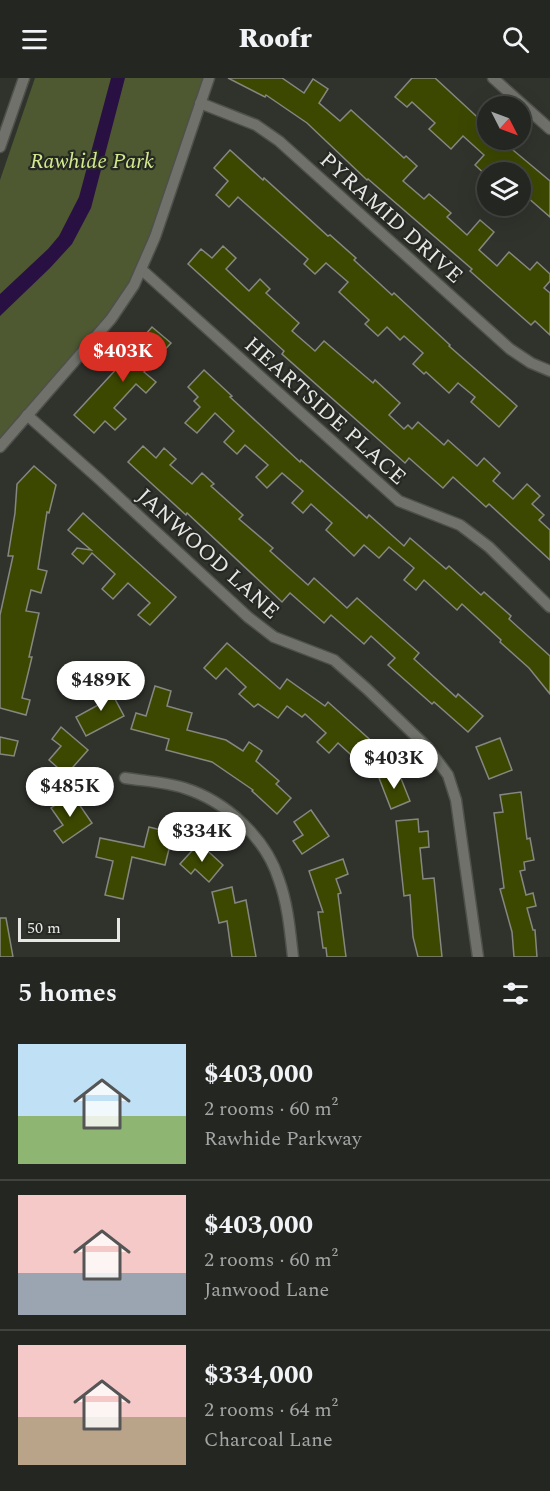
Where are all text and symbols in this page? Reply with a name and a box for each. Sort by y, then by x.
text: Roofr [238,18,312,60]
icon: menu [18,23,51,56]
icon: search [499,23,532,56]
north arrow [477,96,531,150]
map controls [477,96,531,216]
street label: PYRAMID DRIVE [312,144,470,292]
park label: Rawhide Park [30,145,154,178]
button: layers [477,162,531,216]
street label: HEARTSIDE PLACE [236,329,414,493]
pin: $403K [81,332,165,383]
text: $403K [93,336,153,366]
street label: JANWOOD LANE [129,481,287,627]
pin: $489K [59,661,143,712]
text: $489K [71,665,131,695]
pin: $403K [352,739,436,790]
text: $403K [364,743,424,773]
pin: $485K [28,767,112,818]
text: $485K [40,771,100,801]
pin: $334K [160,812,244,863]
text: $334K [172,816,232,846]
scale bar [18,915,120,942]
text: 50 m [27,916,61,940]
text: 5 homes [18,973,117,1013]
icon: filters [499,977,532,1010]
text: $403,000 [204,1054,313,1094]
icon: home [66,1068,138,1140]
text: 2 rooms · 60 m² [204,1094,338,1124]
text: Rawhide Parkway [204,1124,362,1154]
text: $403,000 [204,1205,313,1245]
icon: home [66,1219,138,1291]
text: 2 rooms · 60 m² [204,1245,338,1275]
text: Janwood Lane [204,1275,329,1305]
text: $334,000 [204,1355,313,1395]
icon: home [66,1369,138,1441]
text: 2 rooms · 64 m² [204,1395,338,1425]
text: Charcoal Lane [204,1425,333,1455]

